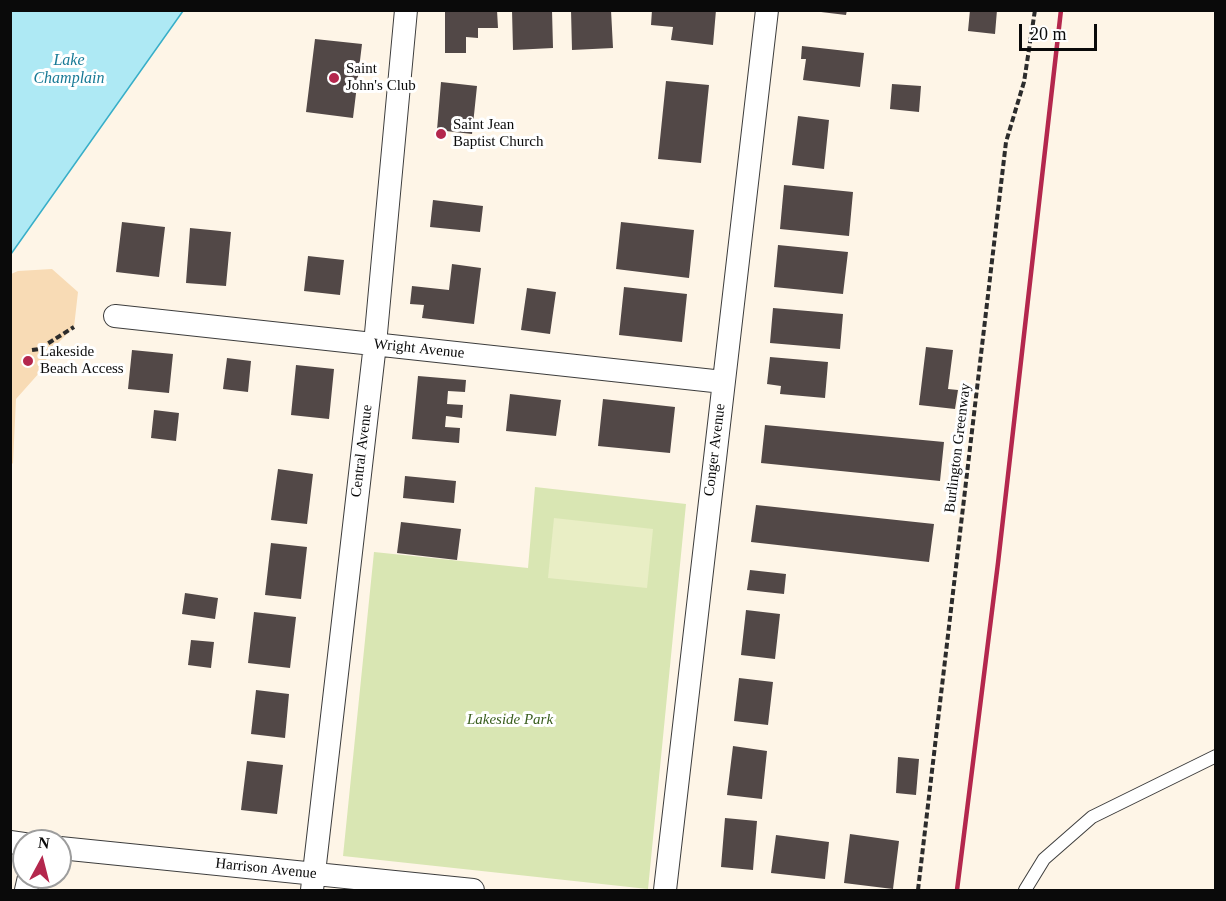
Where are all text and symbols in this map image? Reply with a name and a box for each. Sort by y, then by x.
scale bar [1022,12,1100,50]
text: 20 m [1030,24,1067,44]
water label: Lake Champlain [33,51,105,89]
place label: Saint John's Club [346,60,416,95]
marker: Saint John's Club [327,71,341,85]
place label: Saint Jean Baptist Church [453,116,543,151]
marker: Saint Jean Baptist Church [434,127,448,141]
street label: Wright Avenue [373,335,465,363]
place label: Lakeside Beach Access [40,343,124,378]
marker: Lakeside Beach Access [21,354,35,368]
street label: Burlington Greenway [941,382,975,514]
street label: Conger Avenue [700,403,730,497]
street label: Central Avenue [347,404,377,498]
park label: Lakeside Park [467,711,553,729]
north arrow [12,829,72,889]
text: N [37,833,51,852]
street label: Harrison Avenue [214,855,318,883]

